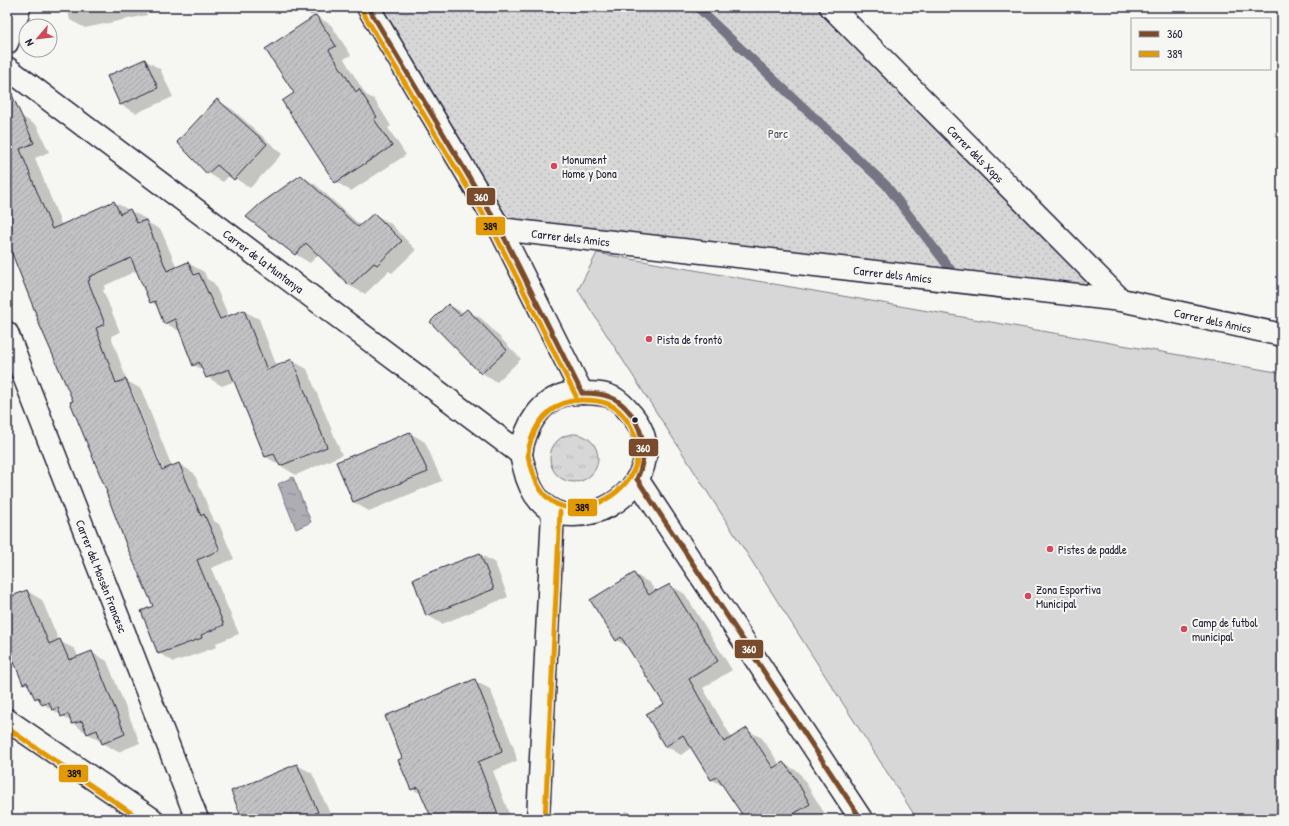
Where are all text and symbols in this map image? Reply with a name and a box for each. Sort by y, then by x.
north arrow [18,18,58,58]
legend [1131,18,1271,70]
text: 360 [1167,25,1183,42]
text: N [22,37,37,49]
text: 389 [1167,45,1183,62]
street label: Carrer dels Xops [944,121,1008,186]
park label: Parc [768,125,788,142]
place label: Monument Home y Dona [562,151,617,182]
marker: Monument Home y Dona [549,161,559,171]
line badge: 360 [466,187,496,206]
text: 360 [474,190,488,204]
line badge: 389 [475,216,506,236]
text: 389 [483,219,497,233]
street label: Carrer dels Amics [530,224,611,250]
street label: Carrer de la Muntanya [220,225,308,297]
street label: Carrer dels Amics [852,261,933,287]
street label: Carrer dels Amics [1173,303,1253,337]
place label: Pista de frontó [657,331,722,348]
marker: Pista de frontó [644,334,654,344]
unlabelled marker [630,415,640,425]
line badge: 360 [628,438,659,457]
text: 360 [636,441,650,455]
line badge: 389 [567,498,598,517]
text: 389 [575,500,589,514]
street label: Carrer del Mossèn Francesc [72,517,132,636]
place label: Pistes de paddle [1058,541,1127,558]
marker: Pistes de paddle [1045,544,1055,554]
place label: Zona Esportiva Municipal [1036,581,1101,612]
marker: Zona Esportiva Municipal [1023,591,1033,601]
place label: Camp de futbol municipal [1192,614,1259,645]
marker: Camp de futbol municipal [1179,624,1189,634]
line badge: 360 [734,639,764,659]
text: 360 [742,642,756,656]
line badge: 389 [58,764,89,783]
text: 389 [67,766,81,780]

